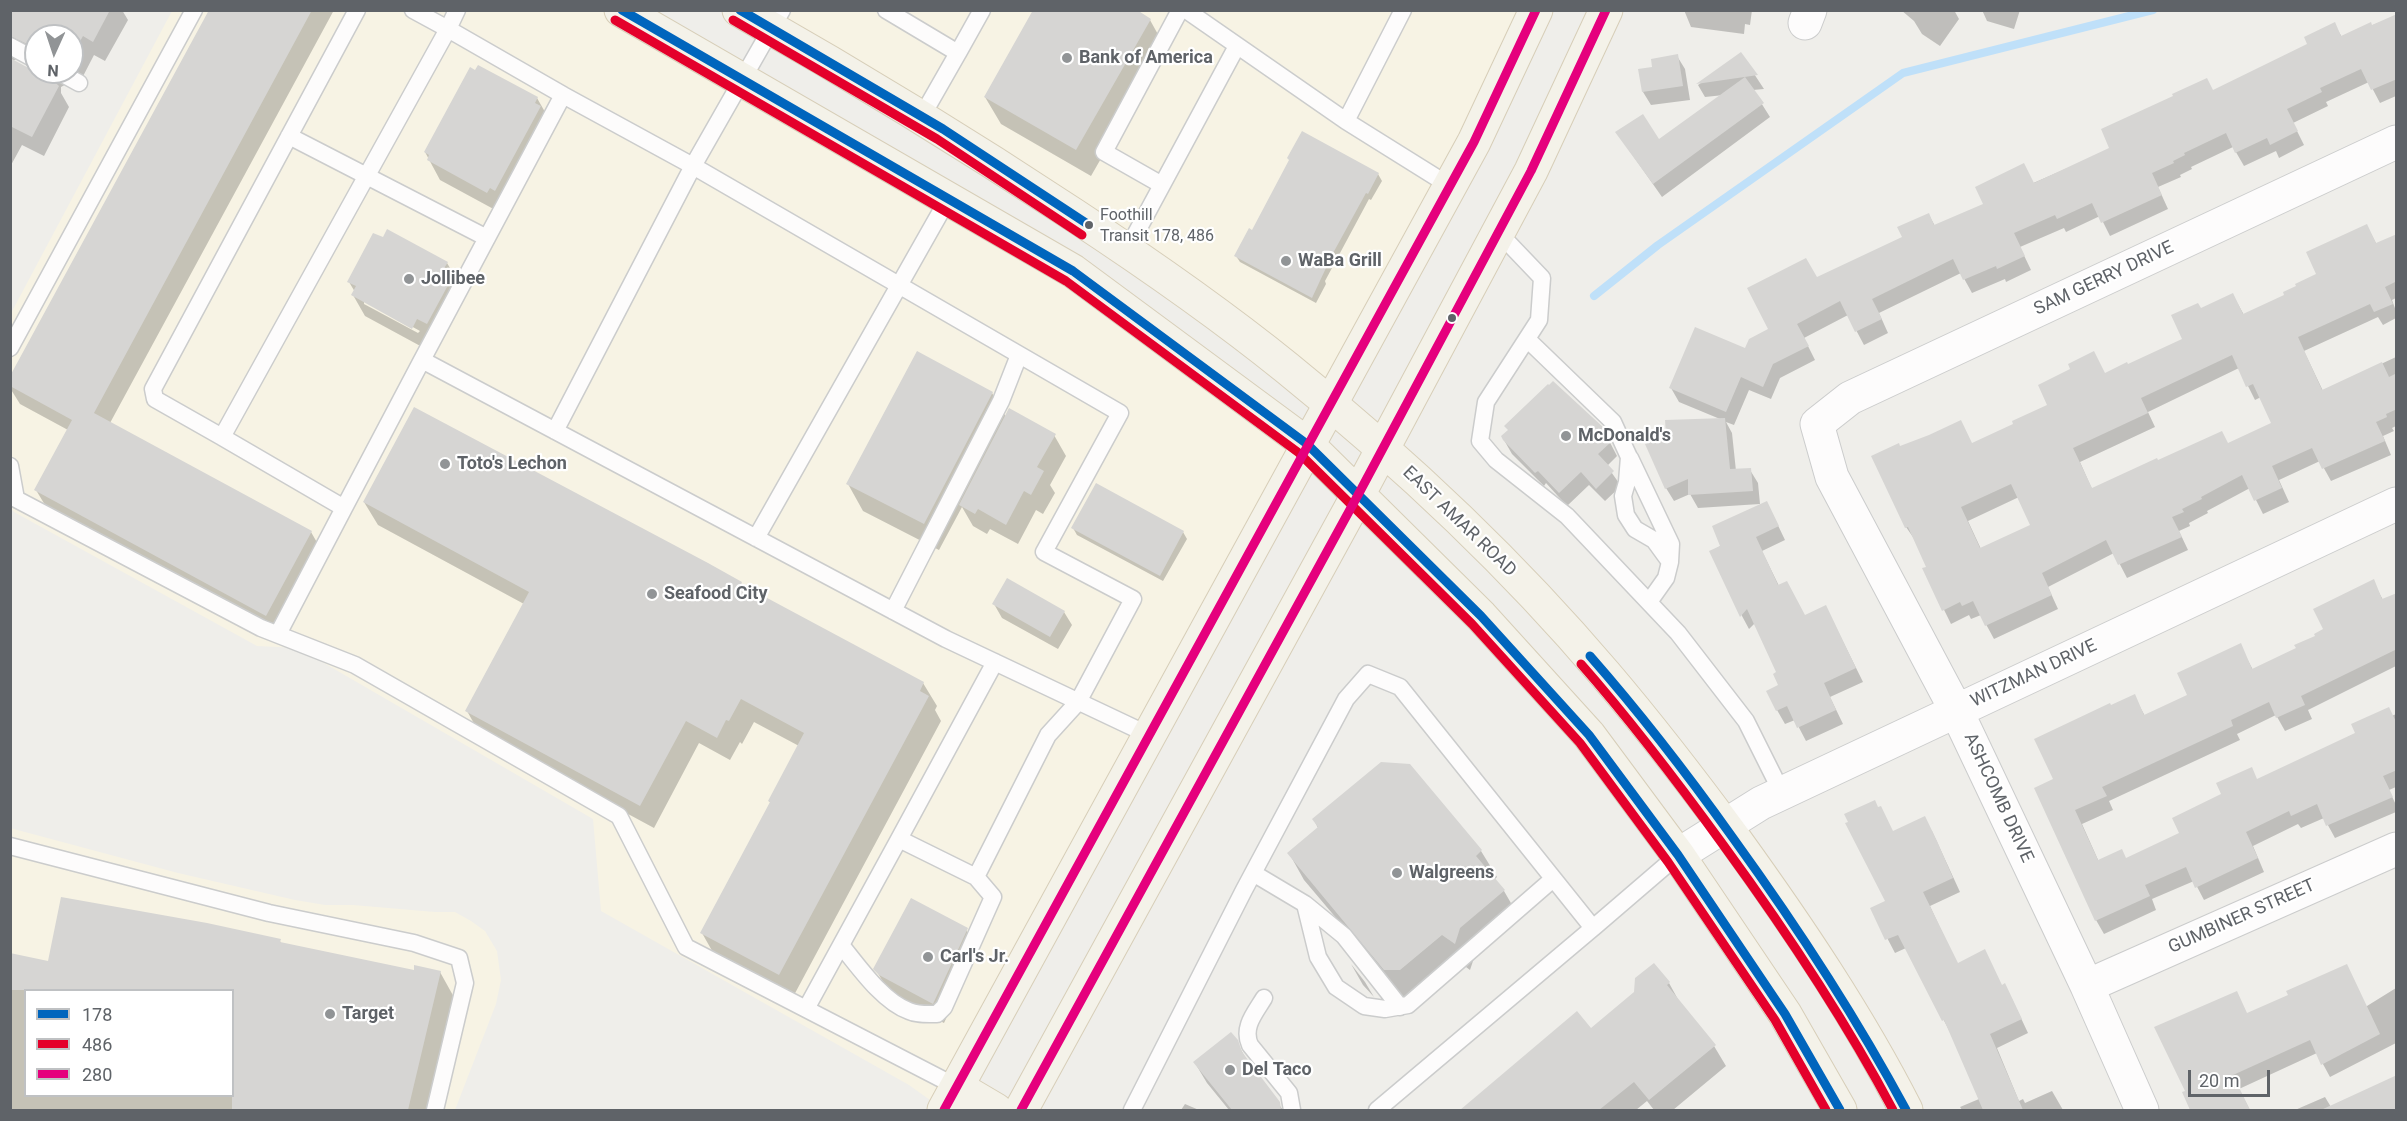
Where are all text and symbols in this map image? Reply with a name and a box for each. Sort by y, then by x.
north arrow [24,24,84,84]
place label: Bank of America [1079,47,1213,69]
marker: Bank of America [1060,51,1074,65]
text: N [47,61,59,80]
place label: Foothill Transit 178, 486 [1100,206,1214,244]
marker: Foothill Transit 178, 486 [1083,219,1095,231]
street label: SAM GERRY DRIVE [2031,237,2177,321]
place label: WaBa Grill [1298,250,1382,272]
marker: WaBa Grill [1279,254,1293,268]
place label: Jollibee [421,268,485,290]
marker: Jollibee [402,272,416,286]
unlabelled marker [1446,312,1458,324]
place label: McDonald's [1578,425,1671,447]
marker: McDonald's [1559,429,1573,443]
place label: Toto's Lechon [457,453,567,475]
marker: Toto's Lechon [438,457,452,471]
street label: EAST AMAR ROAD [1398,462,1520,582]
place label: Seafood City [664,583,768,605]
marker: Seafood City [645,587,659,601]
street label: WITZMAN DRIVE [1968,635,2100,713]
street label: ASHCOMB DRIVE [1959,730,2037,866]
place label: Walgreens [1409,862,1494,884]
marker: Walgreens [1390,866,1404,880]
street label: GUMBINER STREET [2165,875,2319,959]
place label: Carl's Jr. [940,946,1009,968]
marker: Carl's Jr. [921,950,935,964]
legend [24,989,234,1097]
place label: Target [342,1003,394,1025]
text: 178 [82,1004,112,1025]
marker: Target [323,1007,337,1021]
text: 486 [82,1034,112,1055]
scale bar [2191,1058,2274,1096]
place label: Del Taco [1242,1059,1312,1081]
marker: Del Taco [1223,1063,1237,1077]
text: 280 [82,1064,112,1085]
text: 20 m [2199,1070,2239,1091]

